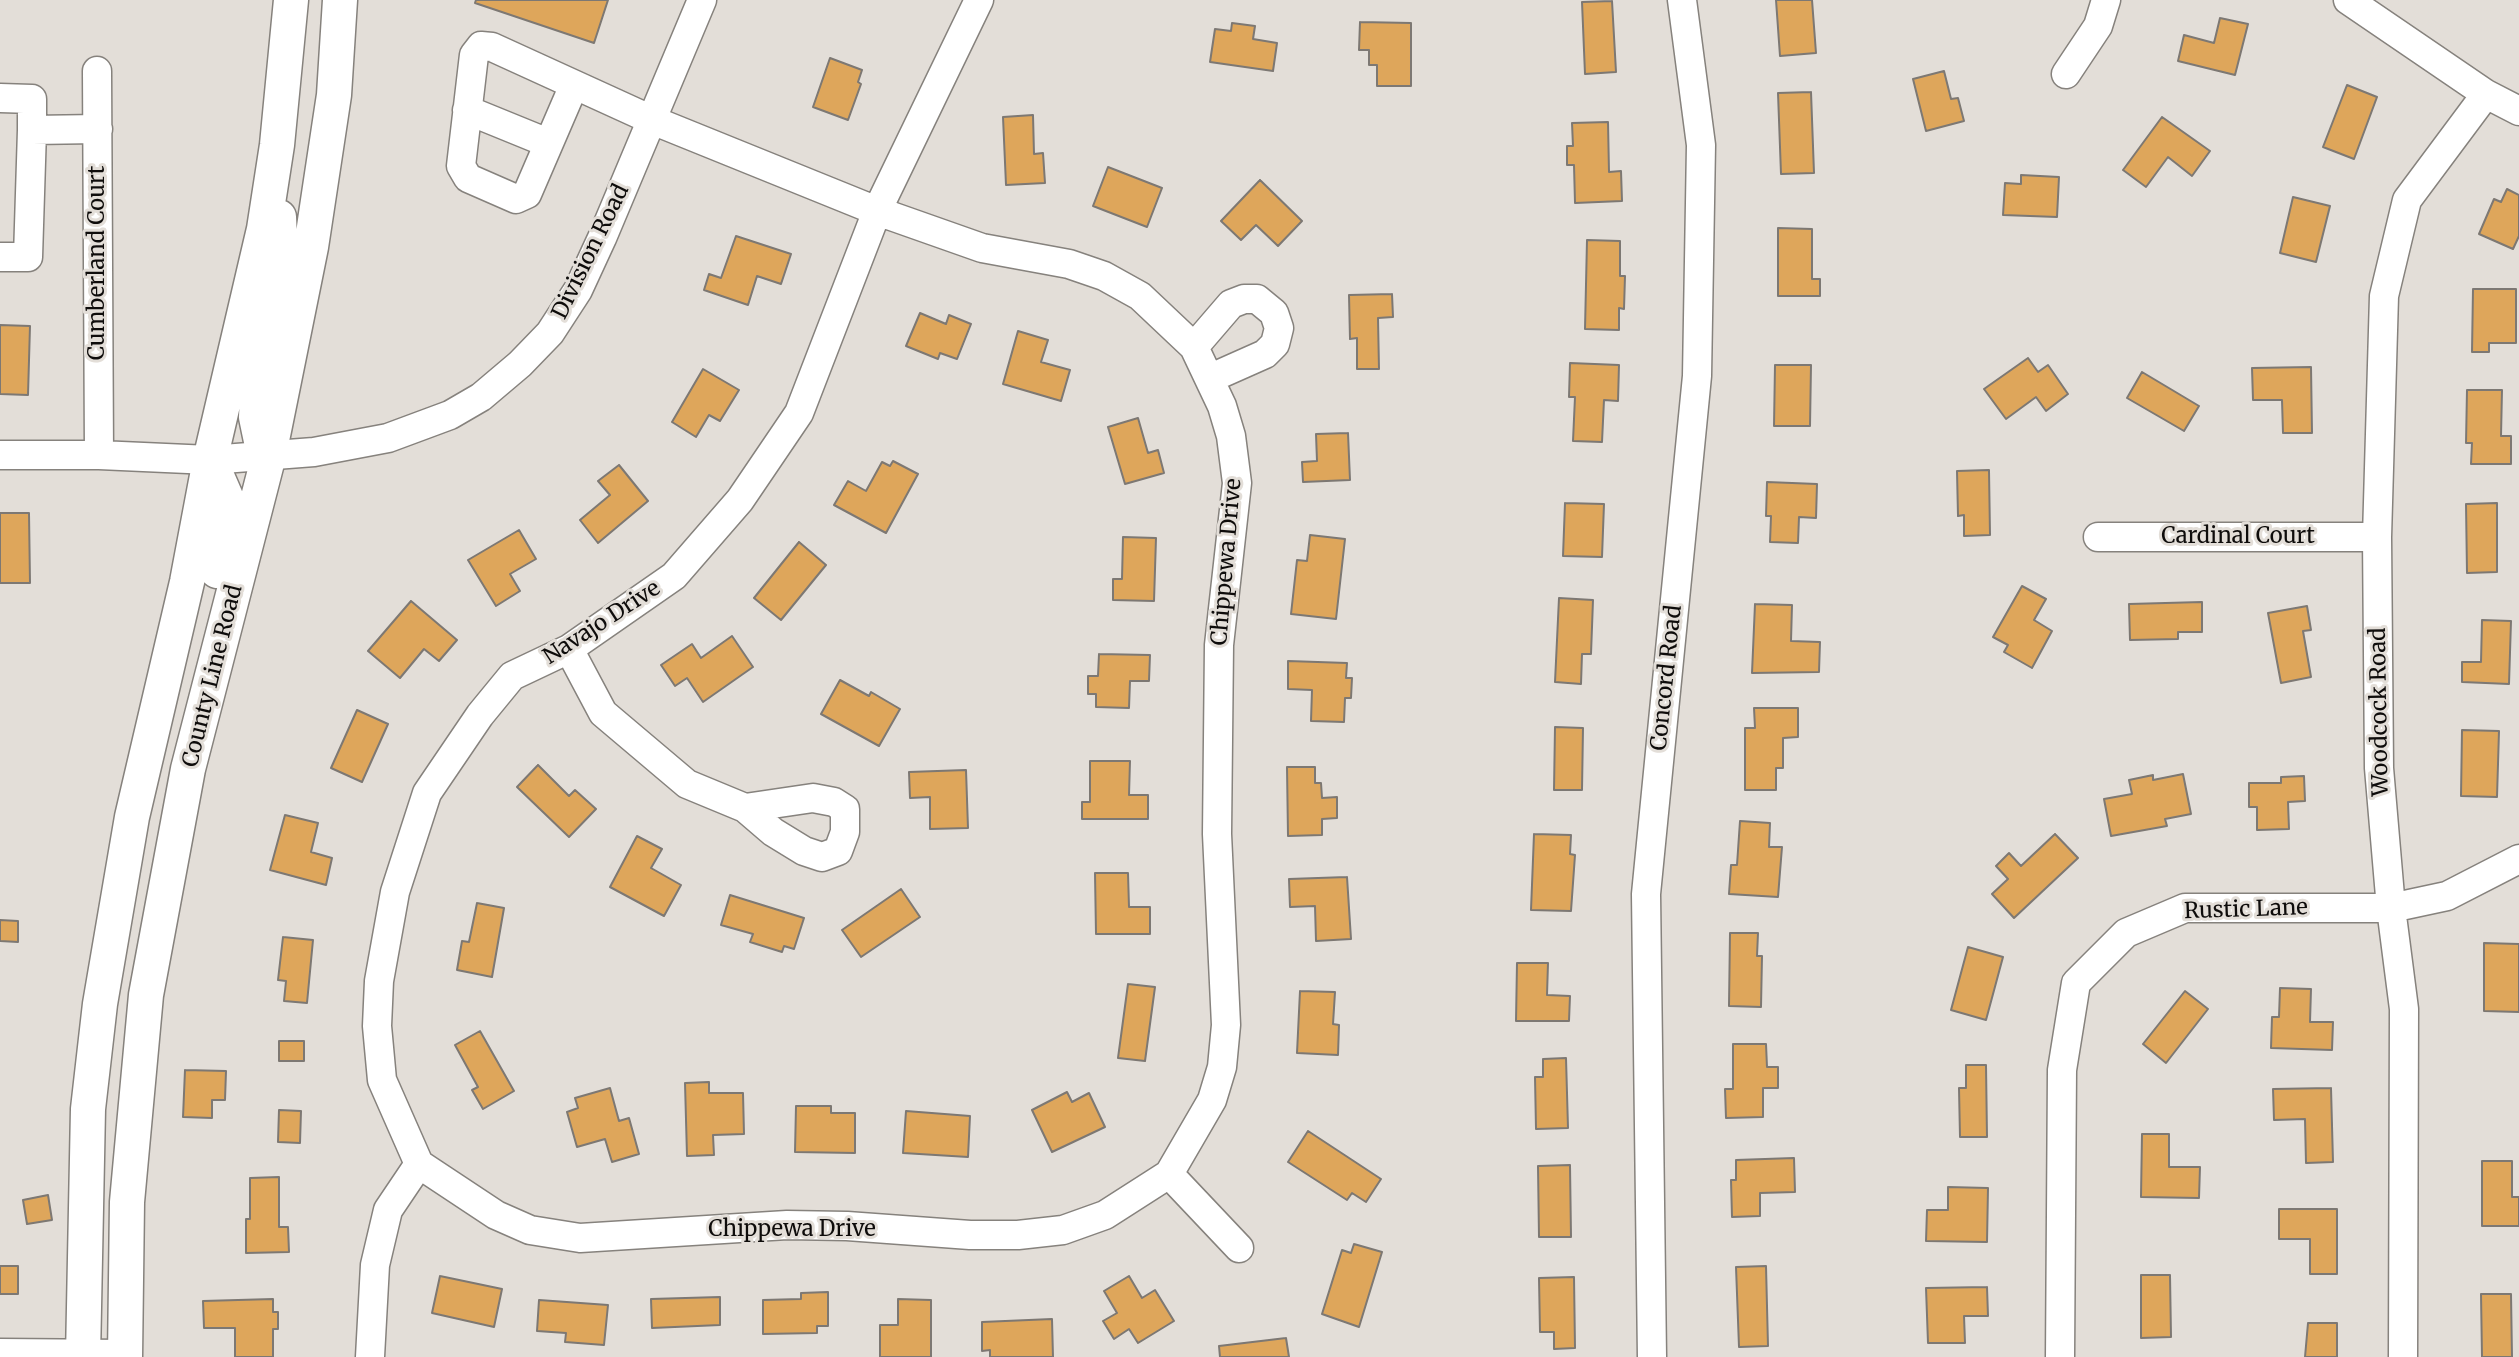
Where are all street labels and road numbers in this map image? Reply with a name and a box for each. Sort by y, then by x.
street label: Cumberland Court [85,166,111,360]
street label: Division Road [547,180,635,324]
street label: Chippewa Drive [1207,477,1247,647]
street label: Cardinal Court [2161,524,2315,550]
street label: Navajo Drive [539,575,665,671]
street label: County Line Road [178,582,248,770]
street label: Concord Road [1646,604,1688,752]
street label: Woodcock Road [2365,627,2395,797]
street label: Rustic Lane [2184,895,2308,925]
street label: Chippewa Drive [708,1217,876,1243]

